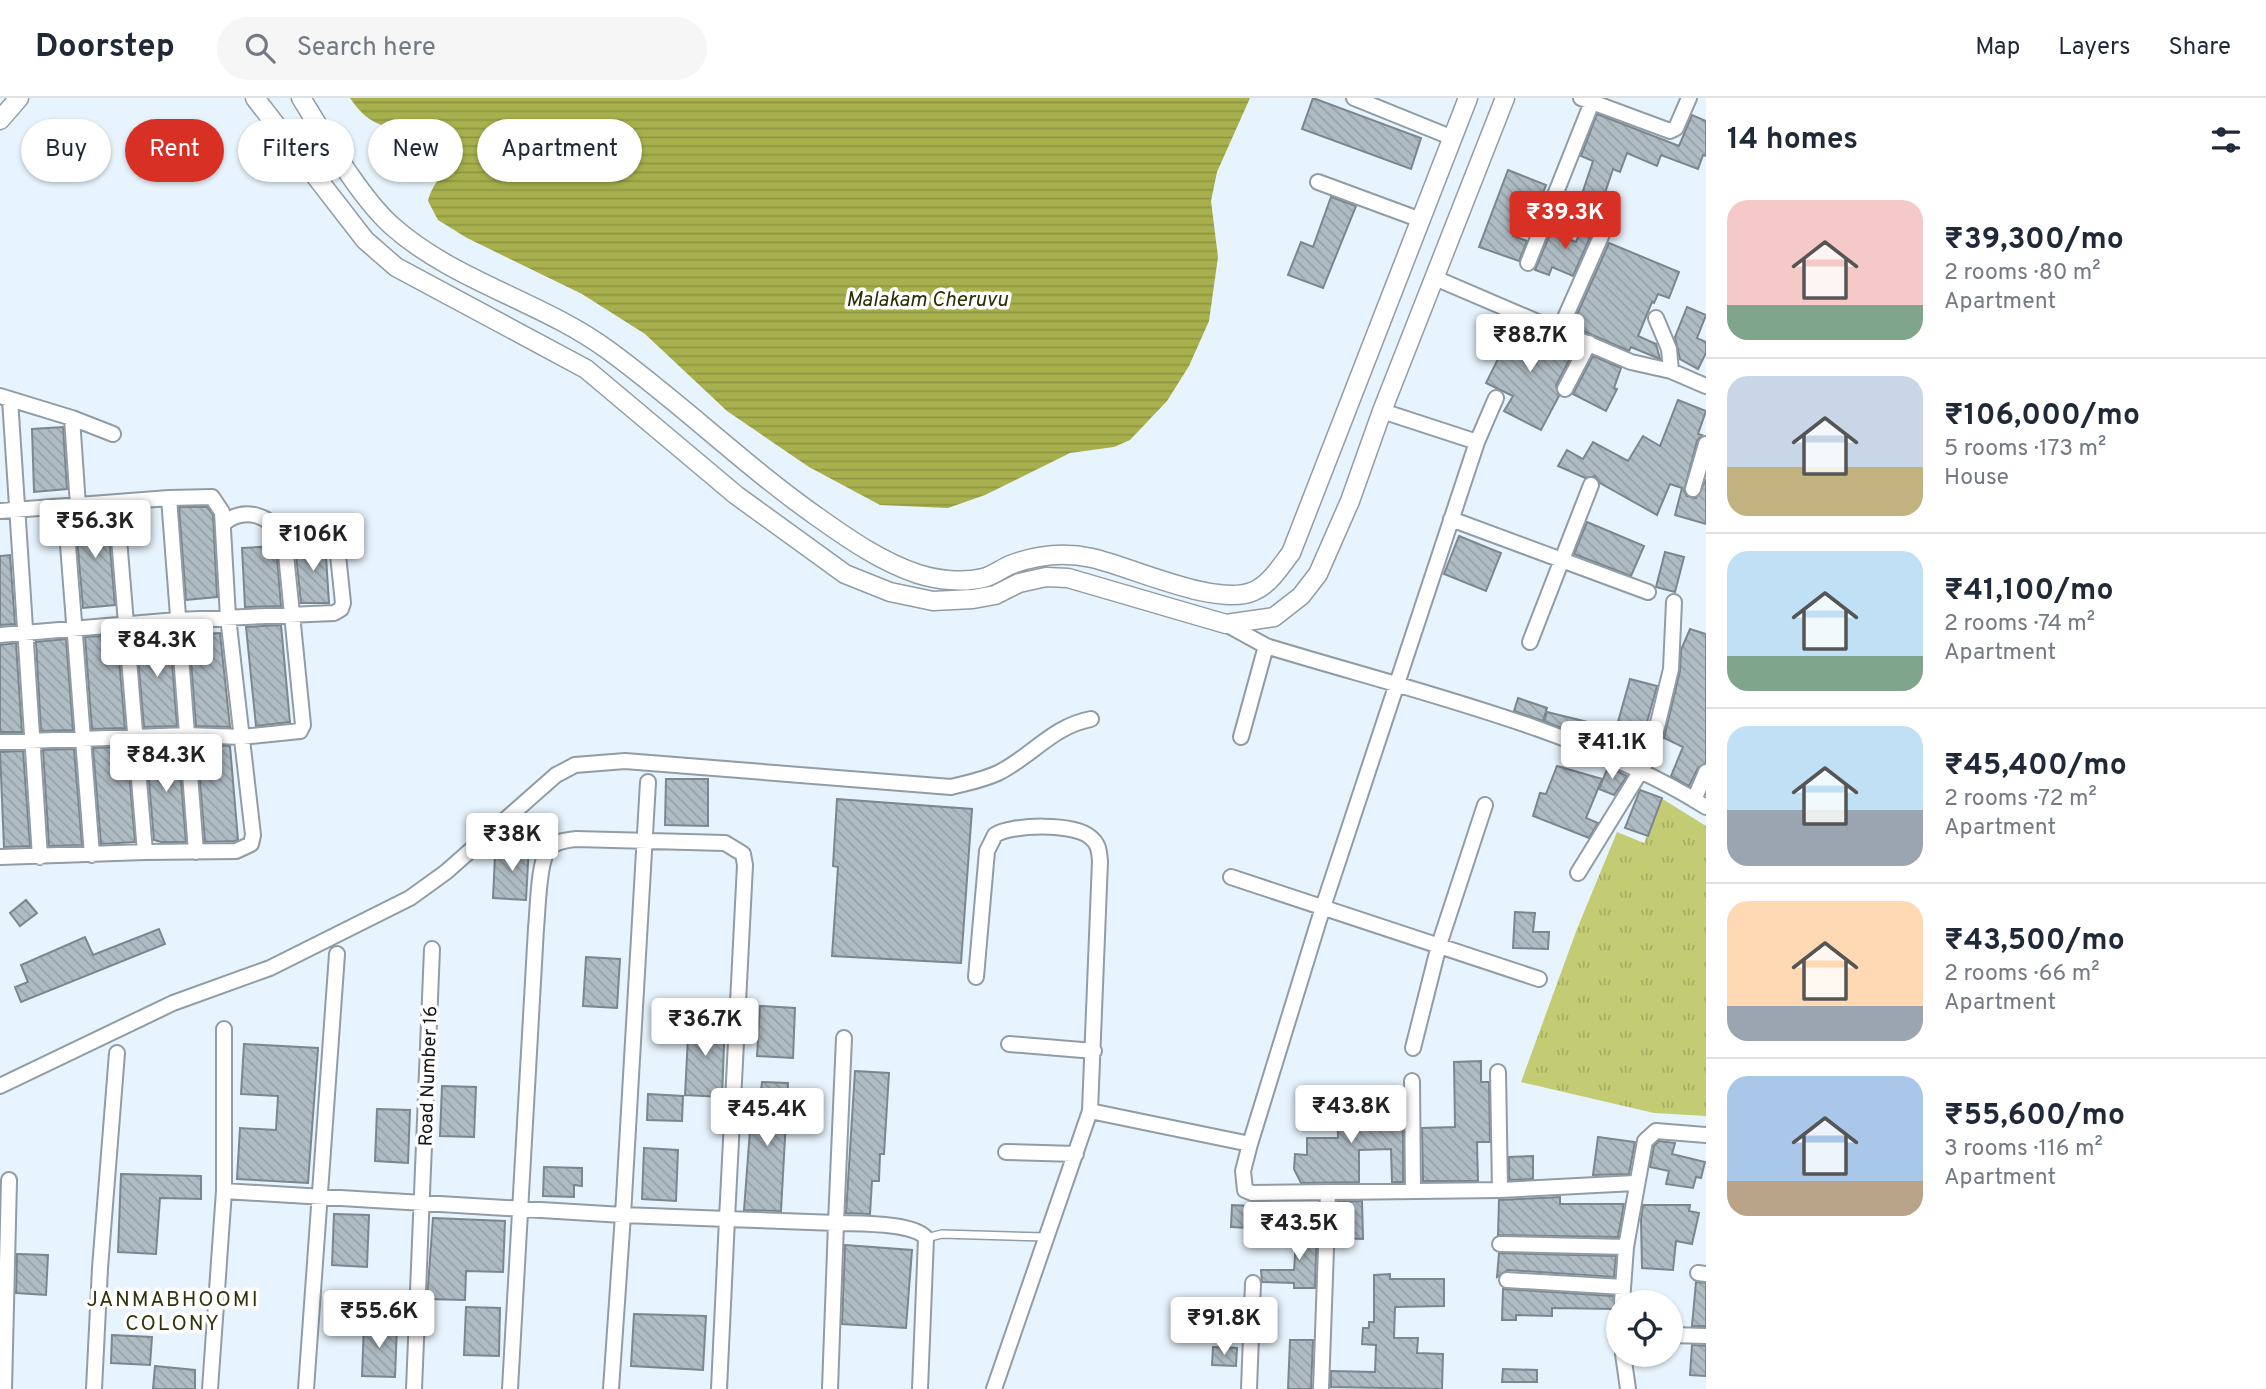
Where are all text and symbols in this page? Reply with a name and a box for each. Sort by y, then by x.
search box [217,17,707,80]
text: Doorstep [35,27,175,69]
icon: search [241,29,279,67]
text: Search here [297,32,436,65]
text: Map [1975,33,2020,63]
text: Layers [2058,33,2130,63]
text: Share [2168,33,2231,63]
chip: Buy [21,119,111,182]
chip: Rent [125,119,224,182]
chip: Filters [238,119,354,182]
chip: New [368,119,463,182]
chip: Apartment [477,119,642,182]
icon: filters [2207,121,2245,159]
text: 14 homes [1727,122,1858,159]
pin: ₹39.3K [1508,192,1622,251]
text: ₹39.3K [1526,199,1604,228]
text: ₹39,300/mo [1944,222,2124,259]
icon: home [1783,228,1867,312]
text: 2 rooms · 80 m² [1944,259,2101,288]
water label: Malakam Cheruvu [846,287,1008,314]
text: Apartment [1944,288,2056,317]
pin: ₹88.7K [1473,314,1587,374]
text: ₹88.7K [1492,322,1568,351]
text: ₹106,000/mo [1944,398,2140,435]
icon: home [1783,404,1867,488]
text: 5 rooms · 173 m² [1944,435,2106,464]
text: House [1944,464,2009,493]
pin: ₹56.3K [38,500,152,560]
text: ₹56.3K [56,508,134,537]
pin: ₹106K [264,514,362,573]
text: ₹106K [278,521,348,550]
text: ₹41,100/mo [1944,573,2113,610]
icon: home [1783,579,1867,663]
text: 2 rooms · 74 m² [1944,610,2095,639]
pin: ₹84.3K [100,620,214,679]
text: ₹84.3K [117,627,197,656]
text: Apartment [1944,639,2056,668]
pin: ₹41.1K [1555,722,1669,781]
text: ₹41.1K [1577,729,1647,758]
pin: ₹84.3K [109,734,223,794]
text: ₹84.3K [126,742,206,771]
text: ₹45,400/mo [1944,748,2127,785]
icon: home [1783,754,1867,838]
text: 2 rooms · 72 m² [1944,785,2097,814]
pin: ₹38K [471,814,553,873]
text: Apartment [1944,814,2056,843]
text: ₹38K [482,821,542,850]
text: ₹43,500/mo [1944,923,2125,960]
icon: home [1783,929,1867,1013]
text: 2 rooms · 66 m² [1944,960,2100,989]
text: Apartment [1944,989,2056,1018]
pin: ₹36.7K [648,998,762,1058]
street label: Road Number 16 [415,1005,443,1147]
text: ₹36.7K [667,1006,743,1035]
pin: ₹43.8K [1294,1086,1408,1145]
pin: ₹45.4K [710,1088,824,1148]
text: ₹43.8K [1311,1093,1391,1122]
text: ₹45.4K [727,1096,807,1125]
text: ₹55,600/mo [1944,1098,2125,1135]
icon: home [1783,1104,1867,1188]
text: 3 rooms · 116 m² [1944,1135,2103,1164]
text: Apartment [1944,1164,2056,1193]
pin: ₹43.5K [1242,1202,1356,1262]
text: ₹43.5K [1259,1210,1339,1239]
district label: JANMABHOOMI COLONY [86,1287,260,1338]
pin: ₹55.6K [322,1290,436,1350]
map controls [1606,1290,1683,1367]
button: locate [1606,1290,1683,1367]
text: ₹55.6K [339,1298,419,1327]
pin: ₹91.8K [1167,1298,1281,1357]
text: ₹91.8K [1187,1305,1261,1334]

